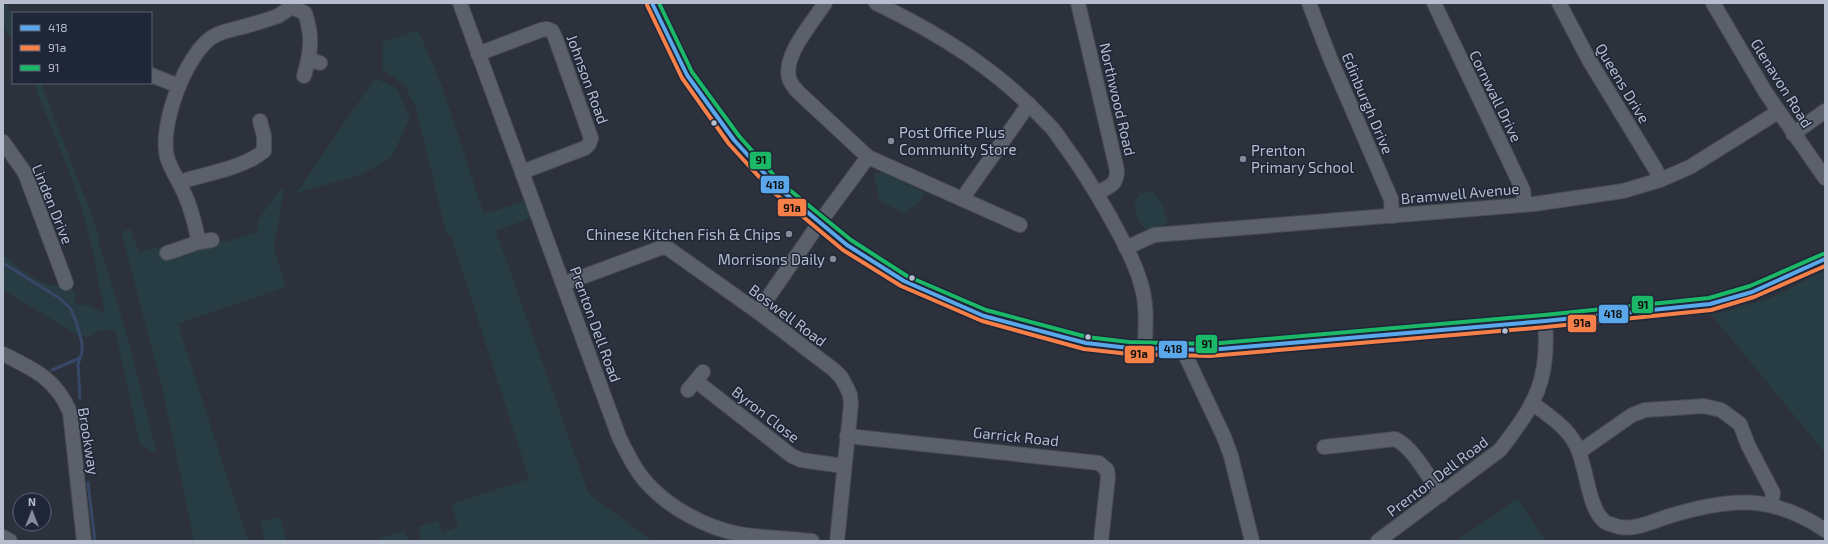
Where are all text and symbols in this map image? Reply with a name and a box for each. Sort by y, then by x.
legend [12,12,152,84]
text: 418 [48,20,67,34]
street label: Johnson Road [564,32,612,126]
street label: Glenavon Road [1747,35,1817,131]
text: 91a [48,40,66,54]
street label: Queens Drive [1591,40,1654,127]
street label: Northwood Road [1096,41,1140,157]
street label: Cornwall Drive [1466,47,1526,145]
street label: Edinburgh Drive [1339,50,1397,156]
text: 91 [48,60,60,74]
unlabelled marker [709,118,719,128]
place label: Post Office Plus Community Store [899,123,1016,158]
marker: Post Office Plus Community Store [886,136,896,146]
place label: Prenton Primary School [1251,141,1354,176]
line badge: 91 [749,151,772,170]
text: 91 [755,153,767,166]
marker: Prenton Primary School [1238,154,1248,164]
street label: Linden Drive [29,161,77,247]
line badge: 418 [760,175,790,194]
text: 418 [766,178,784,191]
street label: Bramwell Avenue [1400,179,1520,207]
line badge: 91a [777,198,807,217]
text: 91a [783,201,801,214]
place label: Chinese Kitchen Fish & Chips [586,225,781,243]
marker: Chinese Kitchen Fish & Chips [784,229,794,239]
place label: Morrisons Daily [718,250,825,268]
marker: Morrisons Daily [828,254,838,264]
street label: Prenton Dell Road [567,264,625,384]
unlabelled marker [907,273,917,283]
street label: Boswell Road [746,280,830,350]
line badge: 91 [1631,295,1654,314]
text: 91 [1637,298,1649,311]
line badge: 418 [1598,304,1629,324]
text: 418 [1604,307,1622,320]
line badge: 91a [1567,314,1597,333]
text: 91a [1573,316,1591,329]
unlabelled marker [1500,326,1510,336]
unlabelled marker [1083,332,1093,342]
line badge: 91 [1195,334,1218,354]
text: 91 [1201,337,1213,350]
line badge: 418 [1158,340,1188,359]
text: 418 [1164,342,1182,355]
line badge: 91a [1124,345,1155,364]
text: 91a [1130,347,1148,360]
street label: Byron Close [729,382,803,446]
street label: Brookway [75,406,103,476]
street label: Garrick Road [972,423,1060,449]
street label: Prenton Dell Road [1383,432,1491,520]
north arrow [12,492,52,532]
text: N [28,495,36,508]

